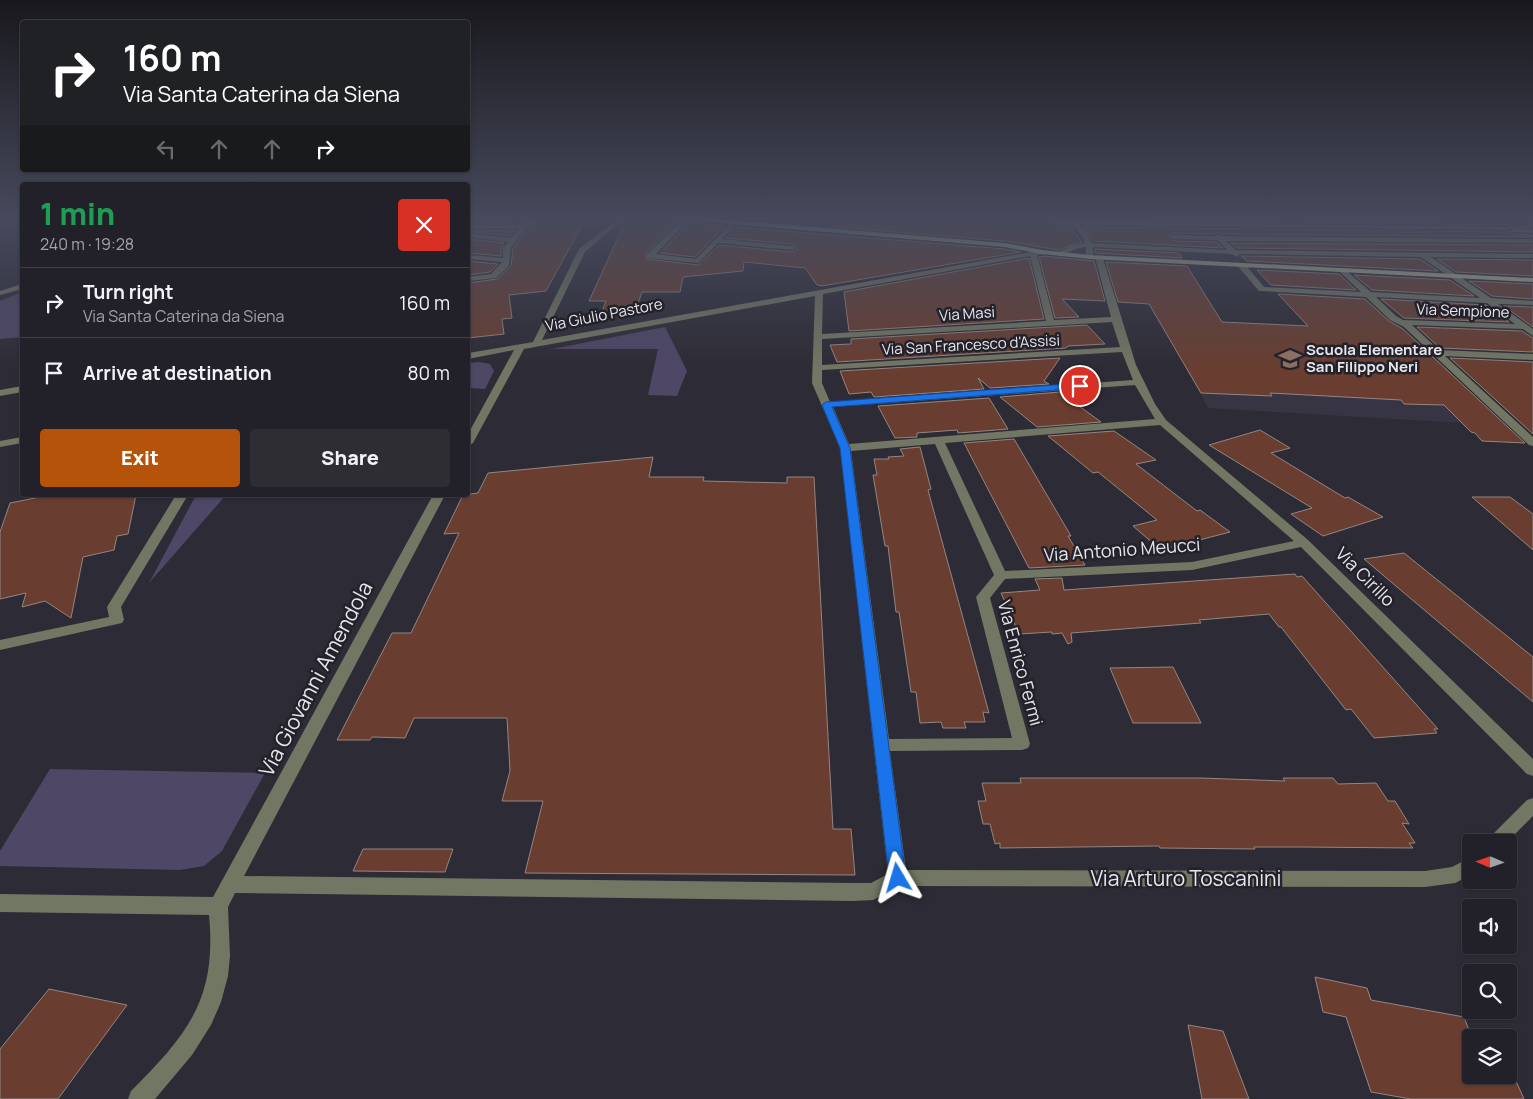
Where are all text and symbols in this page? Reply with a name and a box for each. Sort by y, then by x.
text: 160 m [123,34,222,82]
icon: right [40,40,105,105]
text: Via Santa Caterina da Siena [123,79,400,109]
icon: left [152,135,180,163]
icon: ahead [205,135,233,163]
icon: ahead [258,135,286,163]
icon: right [311,135,339,163]
text: 1 min [40,193,115,234]
button: close [398,199,450,251]
text: 240 m · 19:28 [40,233,134,255]
text: Turn right [83,279,173,305]
icon: right [40,289,68,317]
text: 160 m [399,290,450,316]
street label: Via Giulio Pastore [544,293,665,336]
street label: Via Sempione [1416,298,1510,323]
street label: Via Masi [938,301,996,326]
text: Via Santa Caterina da Siena [83,305,284,327]
street label: Via San Francesco d'Assisi [882,329,1060,360]
place label: Scuola Elementare San Filippo Neri [1306,339,1442,377]
school or university icon: Scuola Elementare San Filippo Neri [1277,346,1303,372]
icon: arrive [40,359,68,387]
text: Arrive at destination [83,360,272,386]
text: 80 m [407,360,450,386]
pin [1059,365,1101,407]
icon: arrive [1066,372,1094,400]
button: Exit [40,429,240,487]
button: Share [250,429,450,487]
street label: Via Antonio Meucci [1043,532,1201,566]
street label: Via Cirillo [1331,541,1401,611]
street label: Via Giovanni Amendola [252,576,378,781]
street label: Via Enrico Fermi [993,597,1049,728]
north arrow [1462,834,1518,889]
map controls [1462,834,1517,1084]
position arrow [871,851,923,903]
street label: Via Arturo Toscanini [1091,864,1281,892]
button: sound [1462,899,1517,954]
button: search [1462,964,1517,1019]
button: layers [1462,1029,1517,1084]

